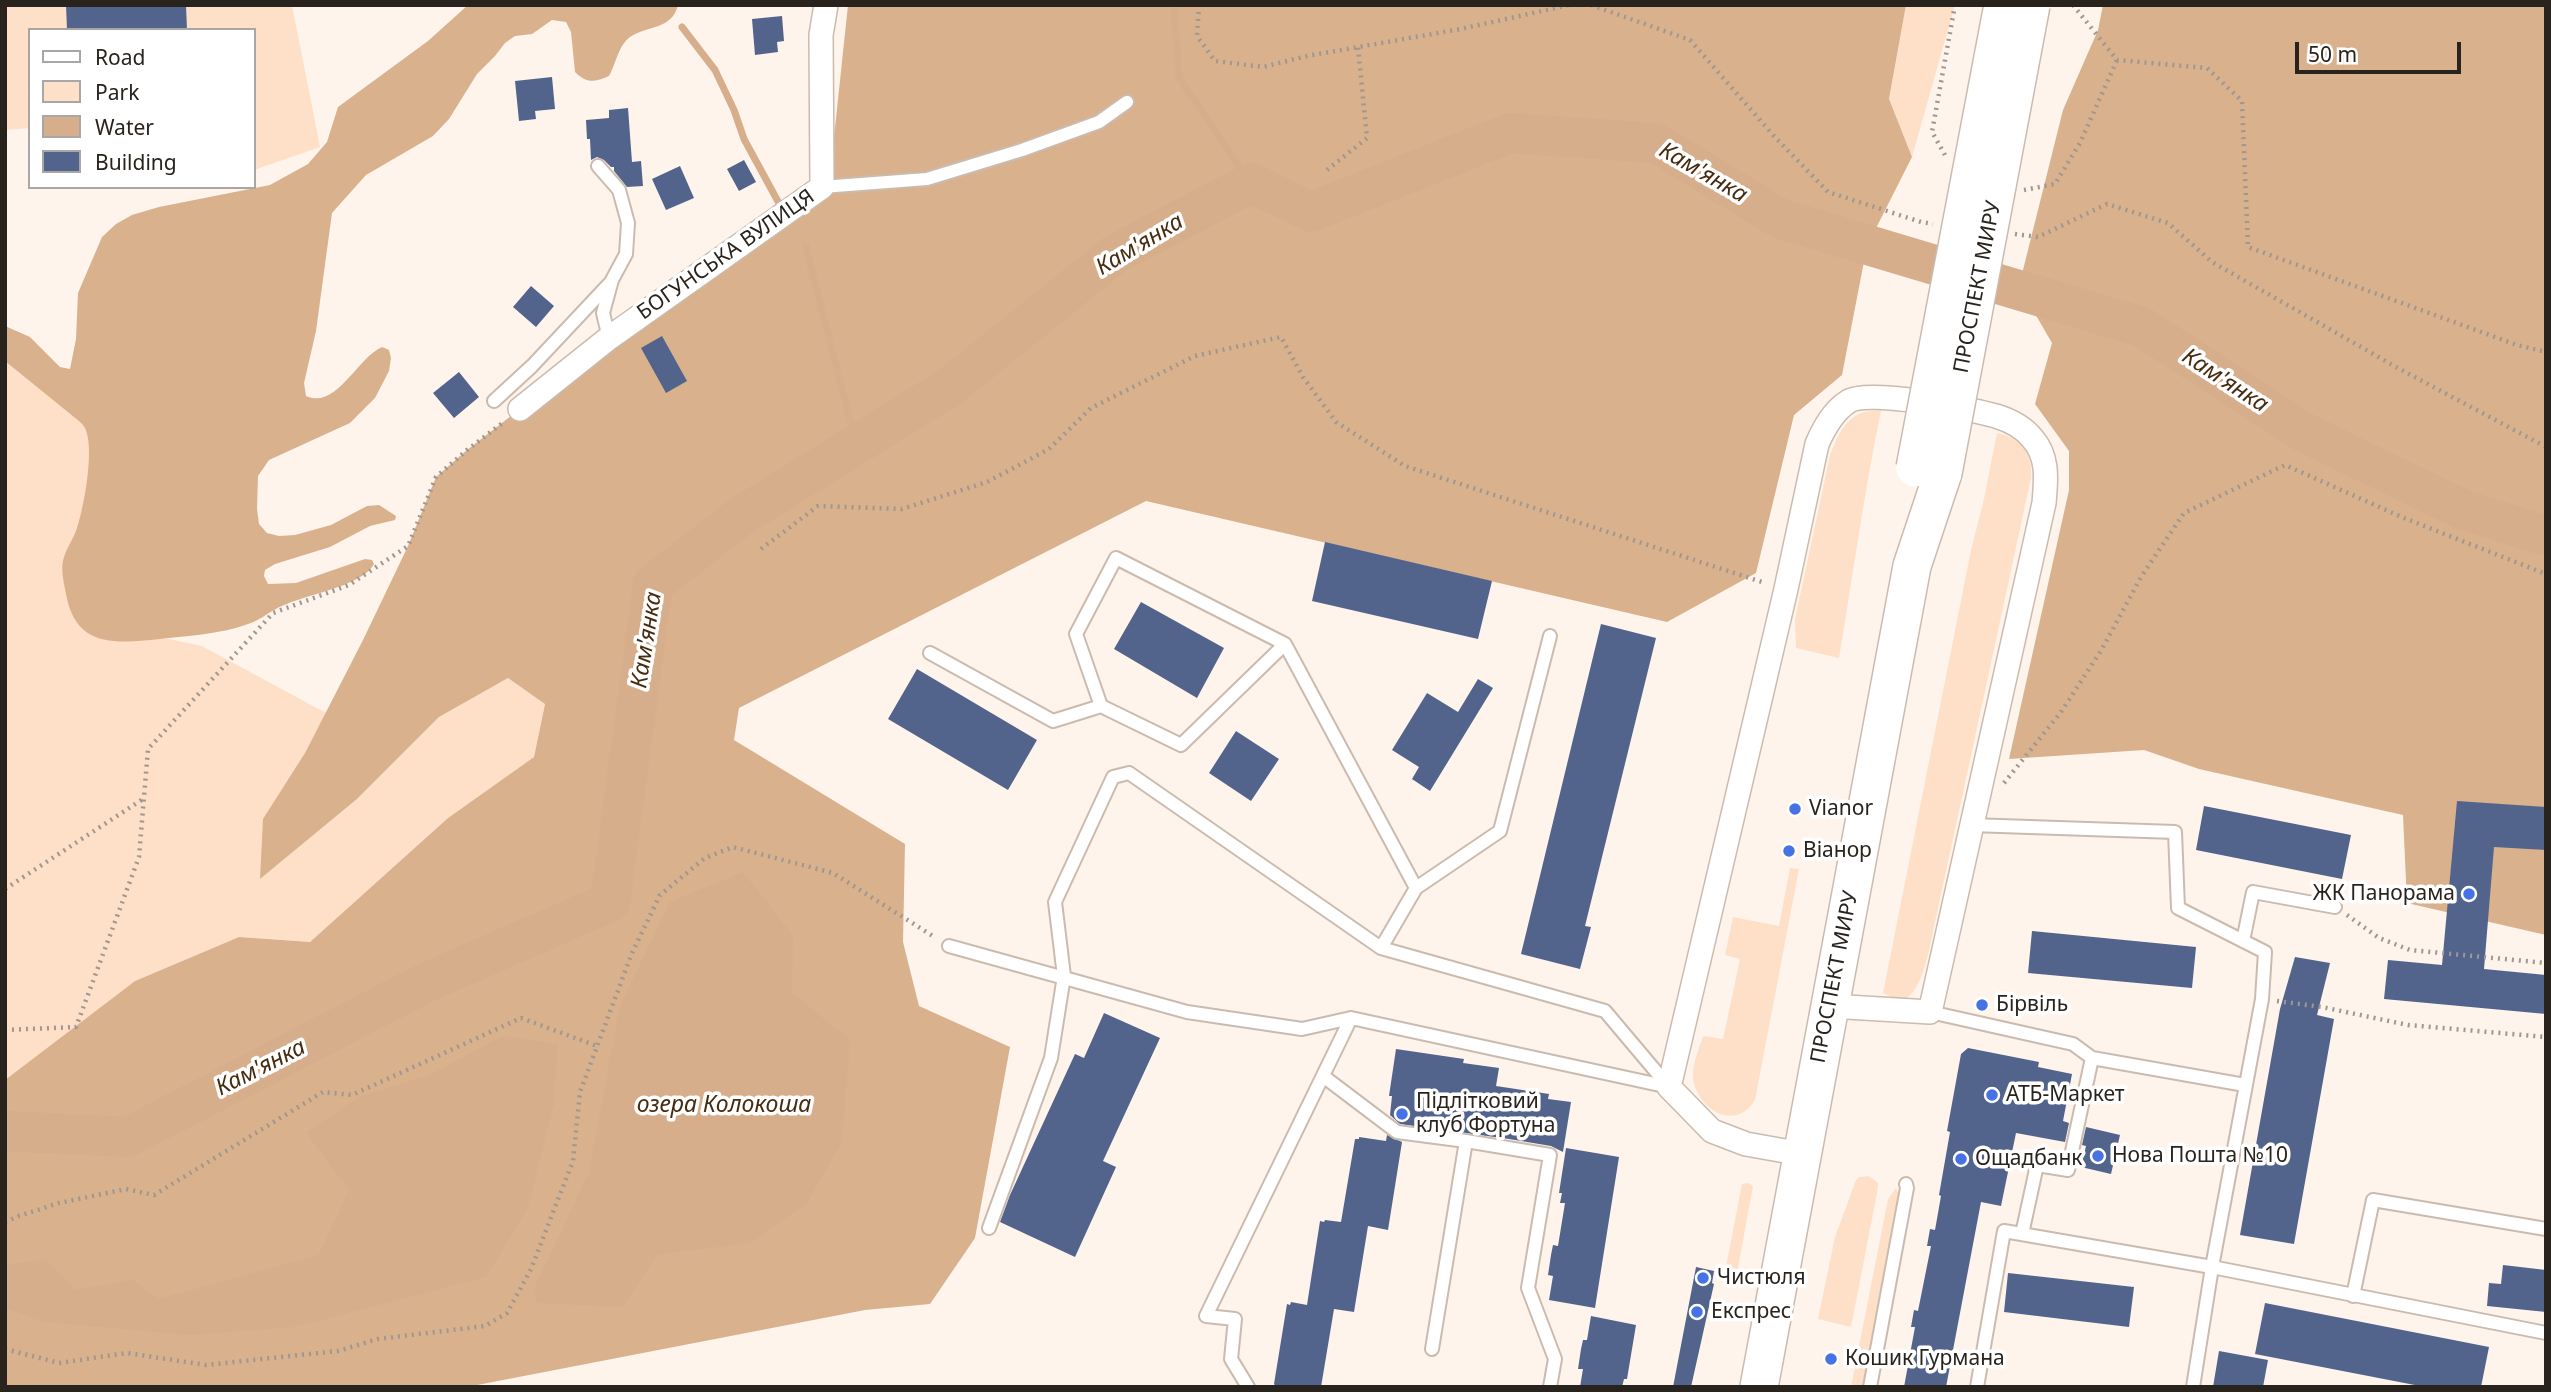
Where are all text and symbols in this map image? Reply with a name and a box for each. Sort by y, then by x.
legend [28,28,256,189]
scale bar [2299,28,2465,72]
text: 50 m [2308,40,2357,68]
text: Road [95,43,145,71]
text: Park [95,78,139,106]
text: Water [95,113,154,141]
water label: Кам'янка [1654,137,1752,209]
text: Building [95,148,177,176]
street label: БОГУНСЬКА ВУЛИЦЯ [633,184,819,326]
street label: ПРОСПЕКТ МИРУ [1949,199,2007,375]
water label: Кам'янка [1091,208,1189,282]
water label: Кам'янка [2177,343,2273,419]
water label: Кам'янка [626,590,668,690]
place label: Vianor [1809,796,1873,822]
marker: Vianor [1787,801,1803,817]
place label: Віанор [1803,838,1872,864]
marker: Віанор [1781,843,1797,859]
place label: ЖК Панорама [2313,881,2455,907]
marker: ЖК Панорама [2461,886,2477,902]
street label: ПРОСПЕКТ МИРУ [1806,889,1864,1065]
place label: Бірвіль [1996,992,2068,1018]
marker: Бірвіль [1974,997,1990,1013]
water label: Кам'янка [212,1034,310,1102]
place label: АТБ-Маркет [2006,1082,2125,1108]
marker: АТБ-Маркет [1984,1087,2000,1103]
place label: Підлітковий клуб Фортуна [1416,1089,1555,1139]
water label: озера Колокоша [637,1091,811,1119]
marker: Підлітковий клуб Фортуна [1394,1106,1410,1122]
place label: Нова Пошта №10 [2112,1143,2288,1169]
place label: Ощадбанк [1975,1146,2082,1172]
marker: Нова Пошта №10 [2090,1148,2106,1164]
marker: Ощадбанк [1953,1151,1969,1167]
place label: Чистюля [1717,1265,1806,1291]
marker: Чистюля [1695,1270,1711,1286]
place label: Експрес [1711,1299,1791,1325]
marker: Експрес [1689,1304,1705,1320]
place label: Кошик Гурмана [1845,1346,2005,1372]
marker: Кошик Гурмана [1823,1351,1839,1367]

